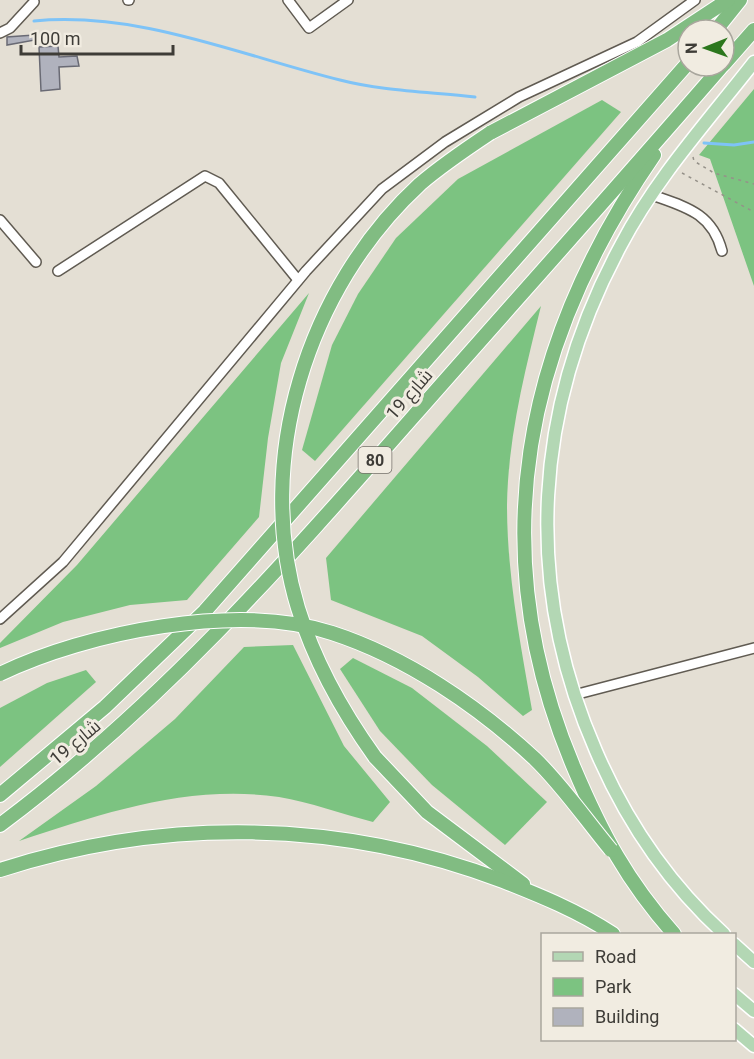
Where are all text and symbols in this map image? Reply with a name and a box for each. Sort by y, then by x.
scale bar [21,18,172,56]
north arrow [676,18,736,78]
text: 100 m [30,28,81,49]
text: N [682,42,701,54]
street label: شارع 19 [382,365,438,425]
road number: 80 [358,447,392,473]
street label: شارع 19 [45,715,106,771]
legend [541,933,736,1041]
text: Road [595,946,636,967]
text: Park [595,976,632,997]
text: Building [595,1006,659,1027]

